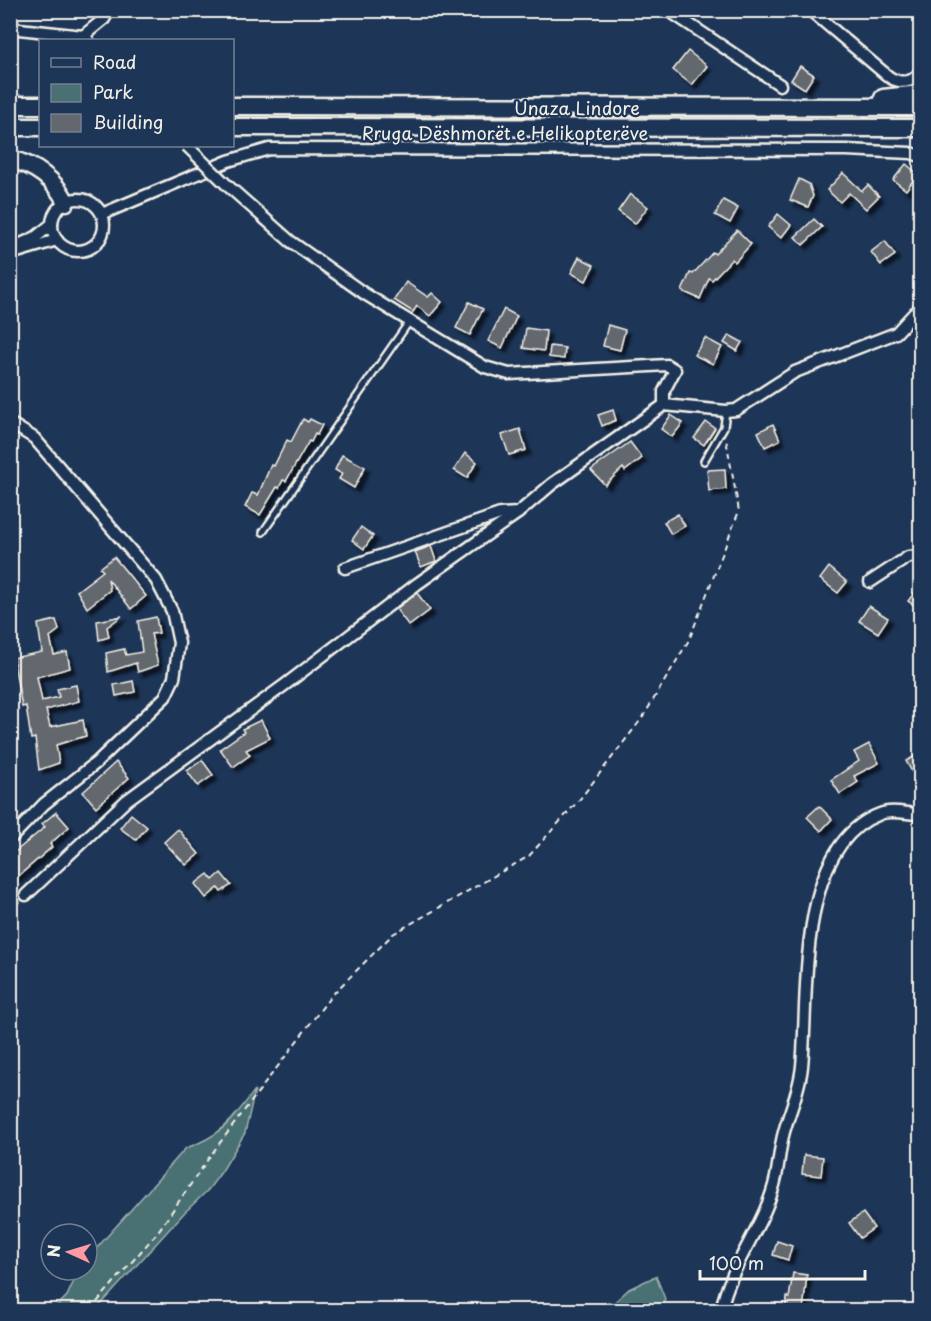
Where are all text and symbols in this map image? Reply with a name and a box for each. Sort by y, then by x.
legend [39,39,234,147]
text: Road [93,48,137,75]
text: Park [93,78,133,105]
street label: Unaza Lindore [514,94,640,121]
text: Building [93,108,163,135]
street label: Rruga Dëshmorët e Helikopterëve [362,119,649,146]
north arrow [39,1222,99,1282]
scale bar [700,1243,865,1281]
text: N [41,1244,65,1258]
text: 100 m [709,1249,764,1276]

